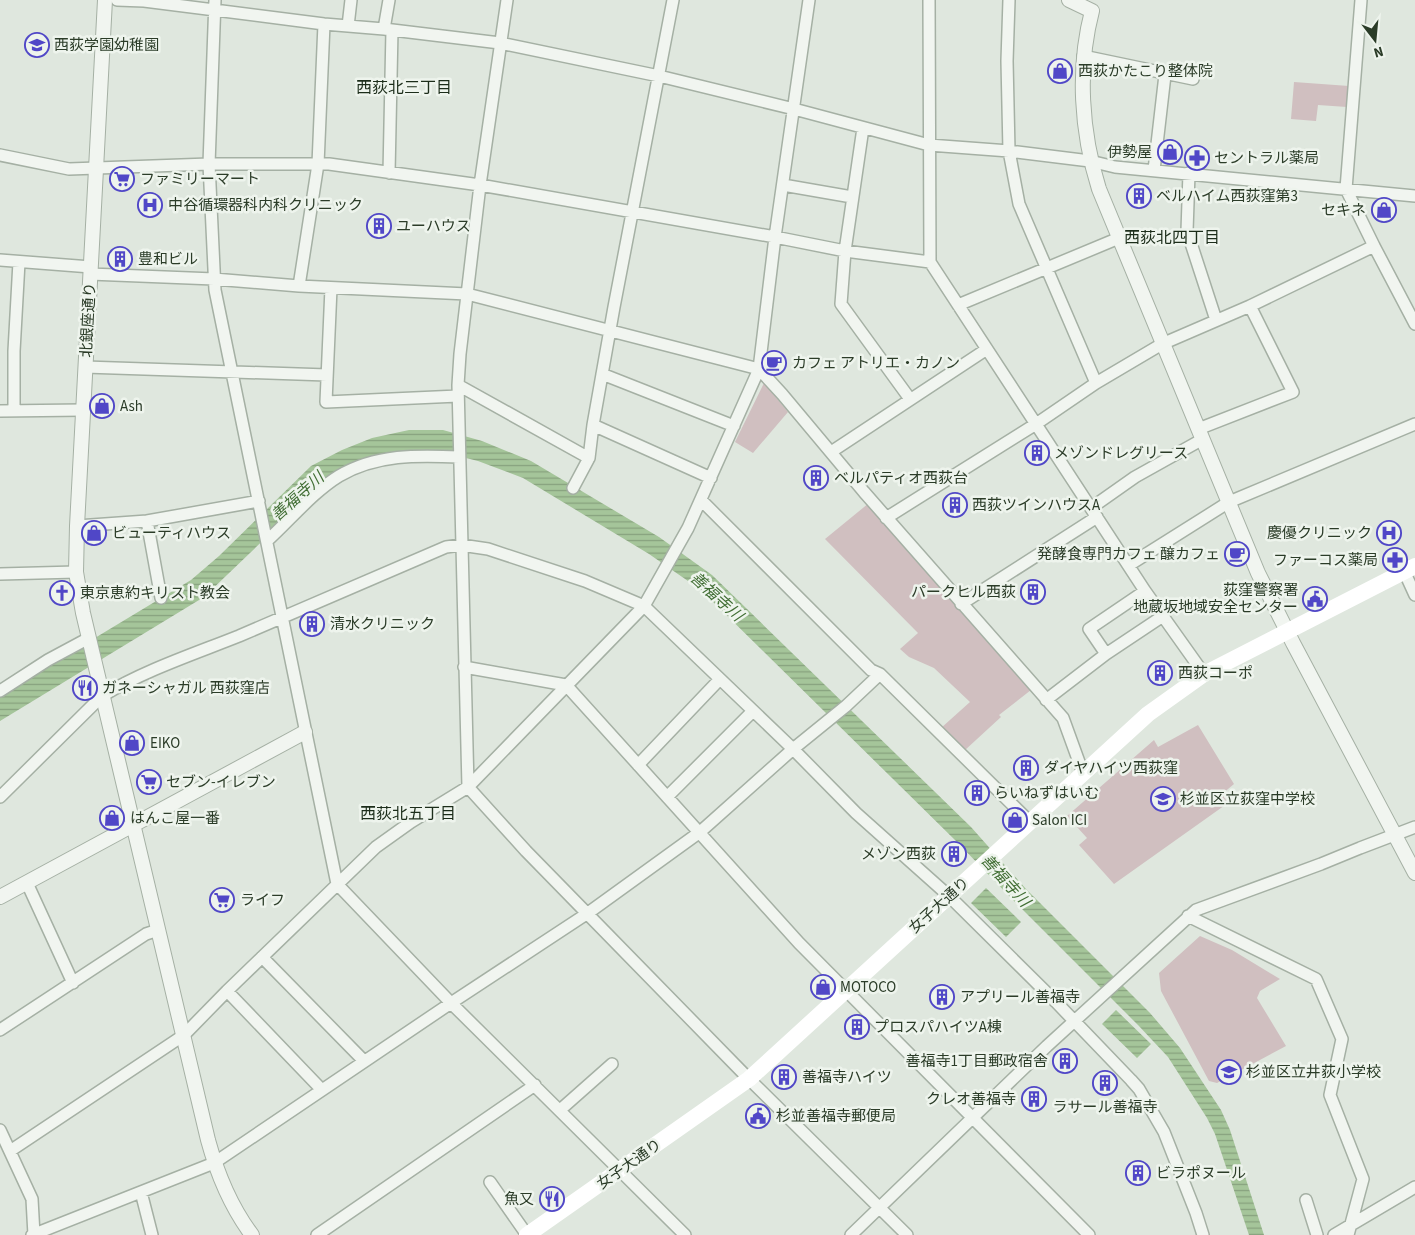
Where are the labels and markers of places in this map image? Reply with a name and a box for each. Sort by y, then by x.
school or university icon: 西荻学園幼稚園 [24,32,50,58]
place label: 西荻学園幼稚園 [54,35,159,56]
shop icon: 西荻かたこり整体院 [1047,58,1073,84]
place label: 西荻かたこり整体院 [1078,61,1213,82]
shop icon: 伊勢屋 [1157,139,1183,165]
place label: 伊勢屋 [1107,142,1152,163]
pharmacy icon: セントラル薬局 [1184,145,1210,171]
place label: セントラル薬局 [1214,148,1319,169]
supermarket icon: ファミリーマート [109,166,135,192]
place label: ファミリーマート [140,169,260,190]
building icon: ベルハイム西荻窪第3 [1126,183,1152,209]
place label: ベルハイム西荻窪第3 [1156,186,1298,207]
hospital icon: 中谷循環器科内科クリニック [137,192,163,218]
place label: 中谷循環器科内科クリニック [168,195,363,216]
shop icon: セキネ [1371,197,1397,223]
place label: セキネ [1321,200,1366,221]
building icon: ユーハウス [366,213,392,239]
place label: ユーハウス [396,216,471,237]
building icon: 豊和ビル [107,246,133,272]
place label: 豊和ビル [138,249,198,270]
cafe icon: カフェ アトリエ・カノン [761,350,787,376]
place label: カフェ アトリエ・カノン [792,353,960,374]
shop icon: Ash [89,393,115,419]
place label: Ash [120,396,143,417]
building icon: メゾンドレグリース [1024,440,1050,466]
place label: メゾンドレグリース [1054,443,1188,464]
building icon: ベルパティオ西荻台 [803,465,829,491]
place label: ベルパティオ西荻台 [834,468,968,489]
building icon: 西荻ツインハウスA [942,492,968,518]
place label: 西荻ツインハウスA [972,495,1101,516]
shop icon: ビューティハウス [81,520,107,546]
hospital icon: 慶優クリニック [1376,520,1402,546]
place label: ビューティハウス [112,523,231,544]
place label: 慶優クリニック [1267,523,1372,544]
cafe icon: 発酵食専門カフェ 醸カフェ [1224,541,1250,567]
place label: 発酵食専門カフェ 醸カフェ [1037,544,1220,565]
pharmacy icon: ファーコス薬局 [1382,547,1408,573]
place label: ファーコス薬局 [1273,550,1378,571]
building icon: パークヒル西荻 [1020,579,1046,605]
church icon: 東京恵約キリスト教会 [49,580,75,606]
place label: 荻窪警察署 地蔵坂地域安全センター [1133,580,1298,618]
place label: パークヒル西荻 [911,582,1016,603]
place label: 東京恵約キリスト教会 [80,583,230,604]
public building icon: 荻窪警察署 地蔵坂地域安全センター [1302,586,1328,612]
building icon: 清水クリニック [299,611,325,637]
place label: 清水クリニック [330,614,435,635]
building icon: 西荻コーポ [1147,660,1173,686]
place label: 西荻コーポ [1178,663,1253,684]
restaurant icon: ガネーシャガル 西荻窪店 [72,675,98,701]
place label: ガネーシャガル 西荻窪店 [102,678,270,699]
shop icon: EIKO [119,730,145,756]
place label: EIKO [150,733,180,754]
building icon: ダイヤハイツ西荻窪 [1013,755,1039,781]
place label: ダイヤハイツ西荻窪 [1044,758,1178,779]
supermarket icon: セブン-イレブン [136,769,162,795]
place label: セブン-イレブン [166,772,276,793]
building icon: らいねずはいむ [964,780,990,806]
place label: らいねずはいむ [994,783,1099,804]
school or university icon: 杉並区立荻窪中学校 [1150,786,1176,812]
place label: 杉並区立荻窪中学校 [1180,789,1315,810]
shop icon: はんこ屋一番 [99,805,125,831]
shop icon: Salon ICI [1002,807,1028,833]
place label: はんこ屋一番 [130,808,220,829]
place label: Salon ICI [1032,810,1087,831]
building icon: メゾン西荻 [941,841,967,867]
place label: メゾン西荻 [861,844,936,865]
supermarket icon: ライフ [209,887,235,913]
place label: ライフ [240,890,285,911]
shop icon: MOTOCO [810,974,836,1000]
place label: MOTOCO [840,977,896,998]
building icon: アプリール善福寺 [929,984,955,1010]
place label: アプリール善福寺 [960,987,1080,1008]
building icon: プロスパハイツA棟 [844,1014,870,1040]
place label: プロスパハイツA棟 [874,1017,1002,1038]
building icon: 善福寺1丁目郵政宿舎 [1052,1048,1078,1074]
place label: 善福寺1丁目郵政宿舎 [906,1051,1048,1072]
school or university icon: 杉並区立井荻小学校 [1216,1059,1242,1085]
place label: 杉並区立井荻小学校 [1246,1062,1381,1083]
building icon: 善福寺ハイツ [771,1064,797,1090]
place label: 善福寺ハイツ [802,1067,892,1088]
building icon: ラサール善福寺 [1092,1070,1118,1096]
building icon: クレオ善福寺 [1021,1086,1047,1112]
place label: クレオ善福寺 [926,1089,1016,1110]
place label: ラサール善福寺 [1052,1097,1158,1118]
public building icon: 杉並善福寺郵便局 [745,1103,771,1129]
place label: 杉並善福寺郵便局 [776,1106,896,1127]
building icon: ビラポヌール [1125,1160,1151,1186]
place label: ビラポヌール [1156,1163,1246,1184]
restaurant icon: 魚又 [539,1186,565,1212]
place label: 魚又 [504,1189,534,1210]

